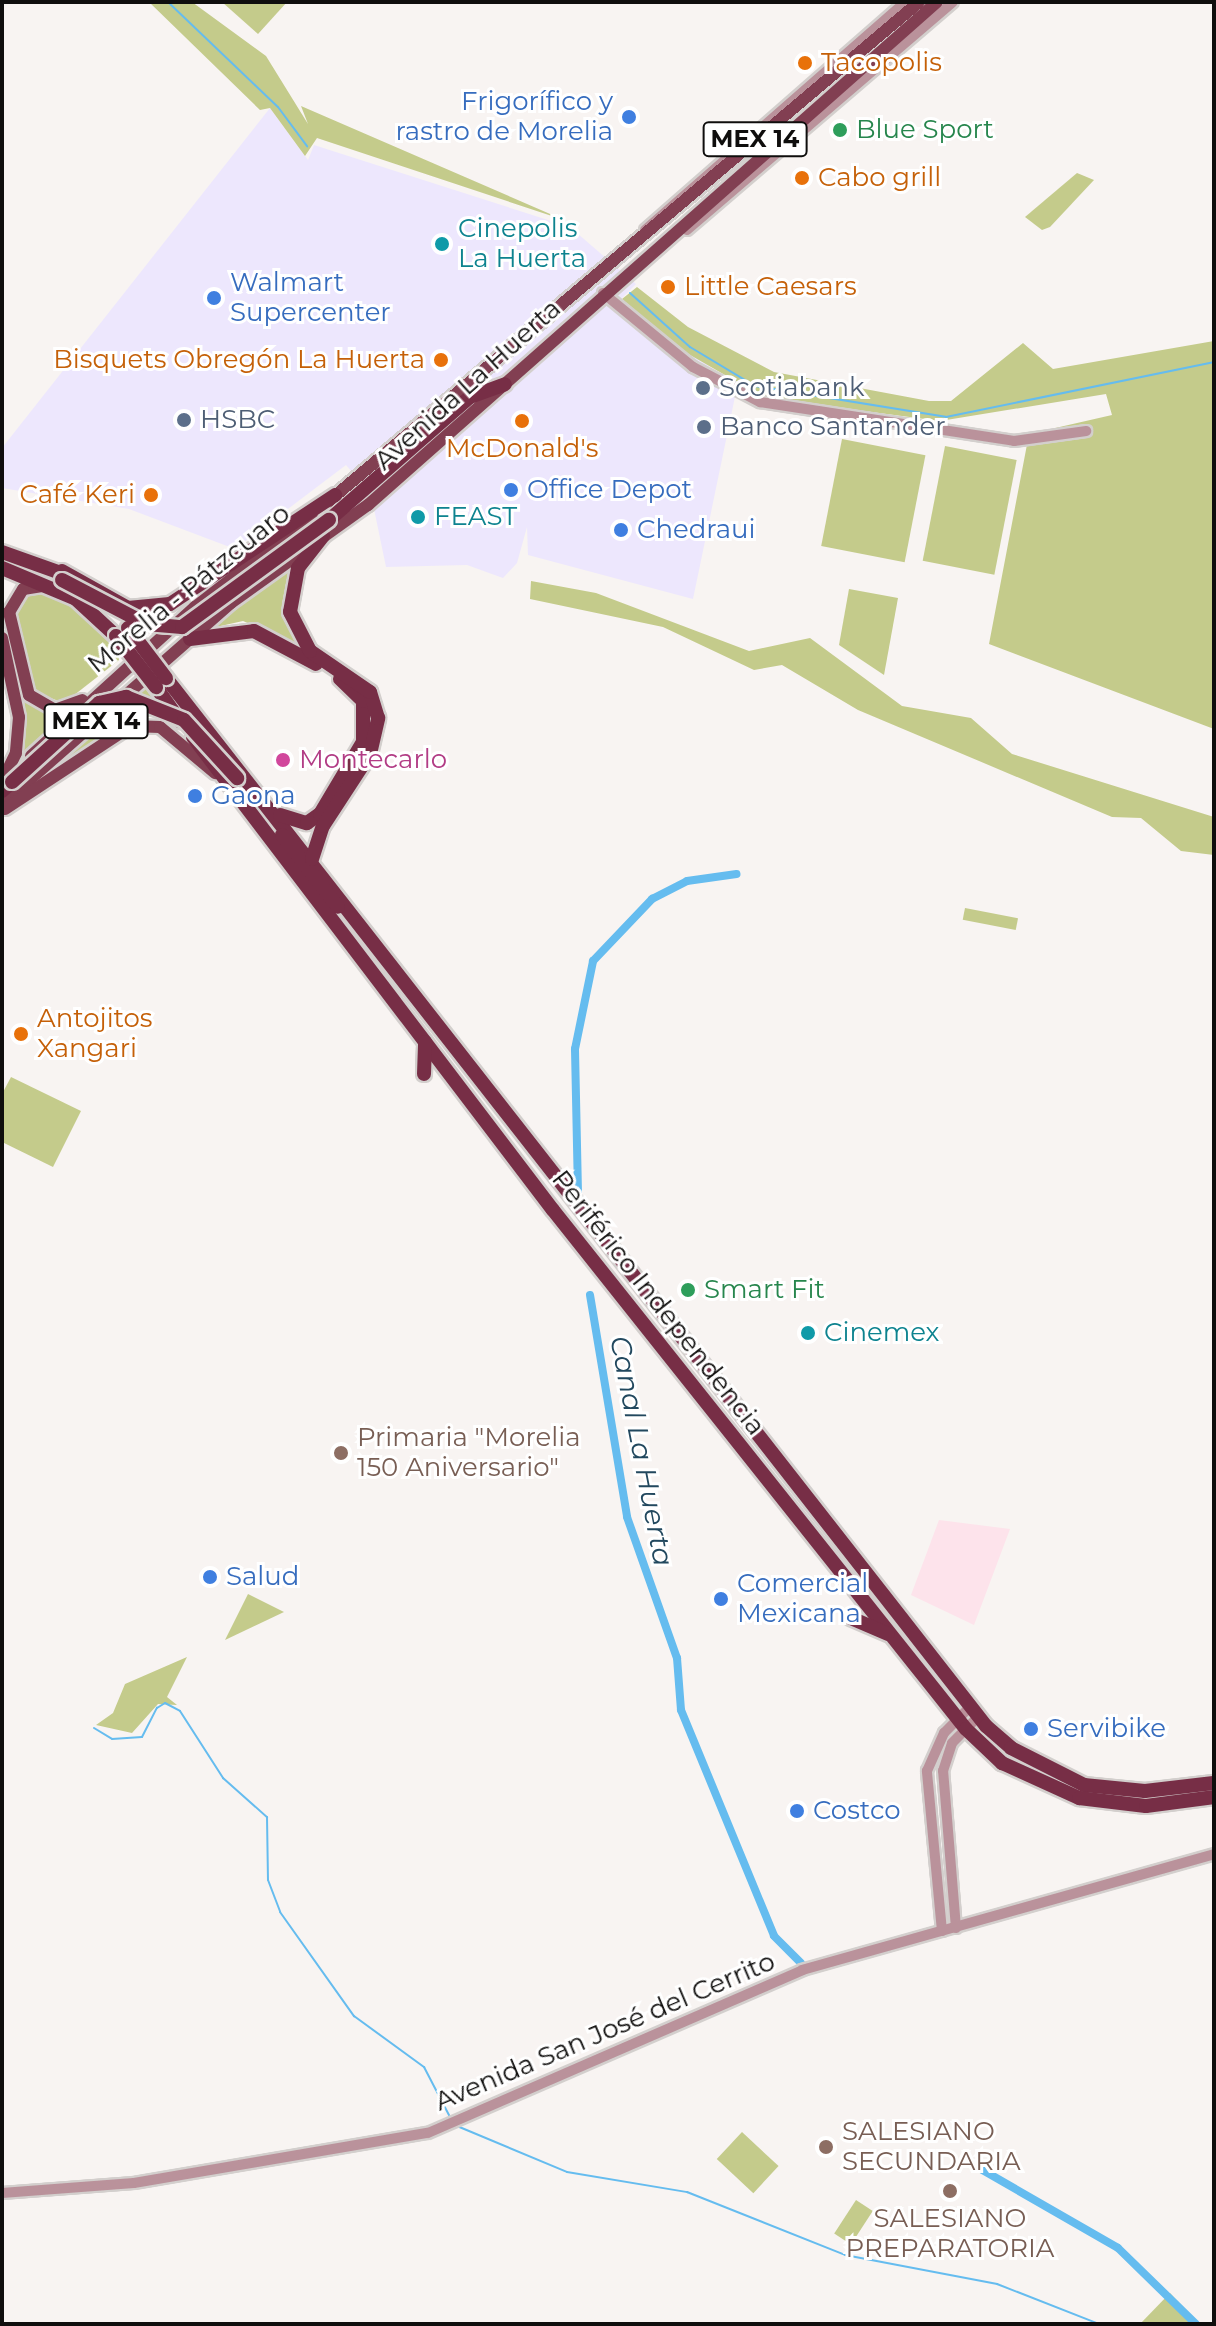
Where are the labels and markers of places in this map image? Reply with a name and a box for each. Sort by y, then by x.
place label: Tacopolis [821,47,942,79]
marker: Tacopolis [796,54,814,72]
place label: Frigorífico y rastro de Morelia [395,86,613,148]
marker: Frigorífico y rastro de Morelia [620,108,638,126]
place label: Blue Sport [856,114,994,146]
marker: Blue Sport [831,121,849,139]
place label: Cabo grill [818,162,941,194]
marker: Cabo grill [793,169,811,187]
place label: Cinepolis La Huerta [458,213,586,274]
marker: Cinepolis La Huerta [433,235,451,253]
place label: Walmart Supercenter [230,267,391,328]
place label: Little Caesars [684,271,857,303]
marker: Little Caesars [659,278,677,296]
marker: Walmart Supercenter [205,289,223,307]
place label: Bisquets Obregón La Huerta [53,344,425,376]
marker: Bisquets Obregón La Huerta [432,351,450,369]
place label: Scotiabank [719,372,865,404]
marker: Scotiabank [694,379,712,397]
place label: HSBC [200,404,275,436]
marker: HSBC [175,411,193,429]
place label: Banco Santander [720,411,946,443]
marker: McDonald's [513,412,531,430]
marker: Banco Santander [695,418,713,436]
place label: McDonald's [446,433,598,465]
place label: Office Depot [527,474,692,506]
place label: Café Keri [20,479,135,511]
marker: Office Depot [502,481,520,499]
marker: Café Keri [142,486,160,504]
place label: FEAST [434,501,517,533]
marker: FEAST [409,508,427,526]
place label: Chedraui [637,514,756,546]
marker: Chedraui [612,521,630,539]
place label: Montecarlo [299,744,447,776]
marker: Montecarlo [274,751,292,769]
place label: Gaona [211,780,296,812]
marker: Gaona [186,787,204,805]
place label: Antojitos Xangari [37,1003,152,1064]
marker: Antojitos Xangari [12,1025,30,1043]
place label: Smart Fit [704,1274,825,1306]
marker: Smart Fit [679,1281,697,1299]
place label: Cinemex [824,1317,939,1349]
marker: Cinemex [799,1324,817,1342]
place label: Primaria "Morelia 150 Aniversario" [357,1422,581,1484]
marker: Primaria "Morelia 150 Aniversario" [332,1444,350,1462]
place label: Salud [226,1561,299,1593]
marker: Salud [201,1568,219,1586]
place label: Comercial Mexicana [737,1568,868,1630]
marker: Comercial Mexicana [712,1590,730,1608]
place label: Servibike [1047,1713,1166,1745]
marker: Servibike [1022,1720,1040,1738]
place label: Costco [813,1795,901,1827]
marker: Costco [788,1802,806,1820]
place label: SALESIANO SECUNDARIA [842,2116,1021,2178]
marker: SALESIANO SECUNDARIA [817,2138,835,2156]
marker: SALESIANO PREPARATORIA [941,2182,959,2200]
place label: SALESIANO PREPARATORIA [845,2203,1055,2264]

